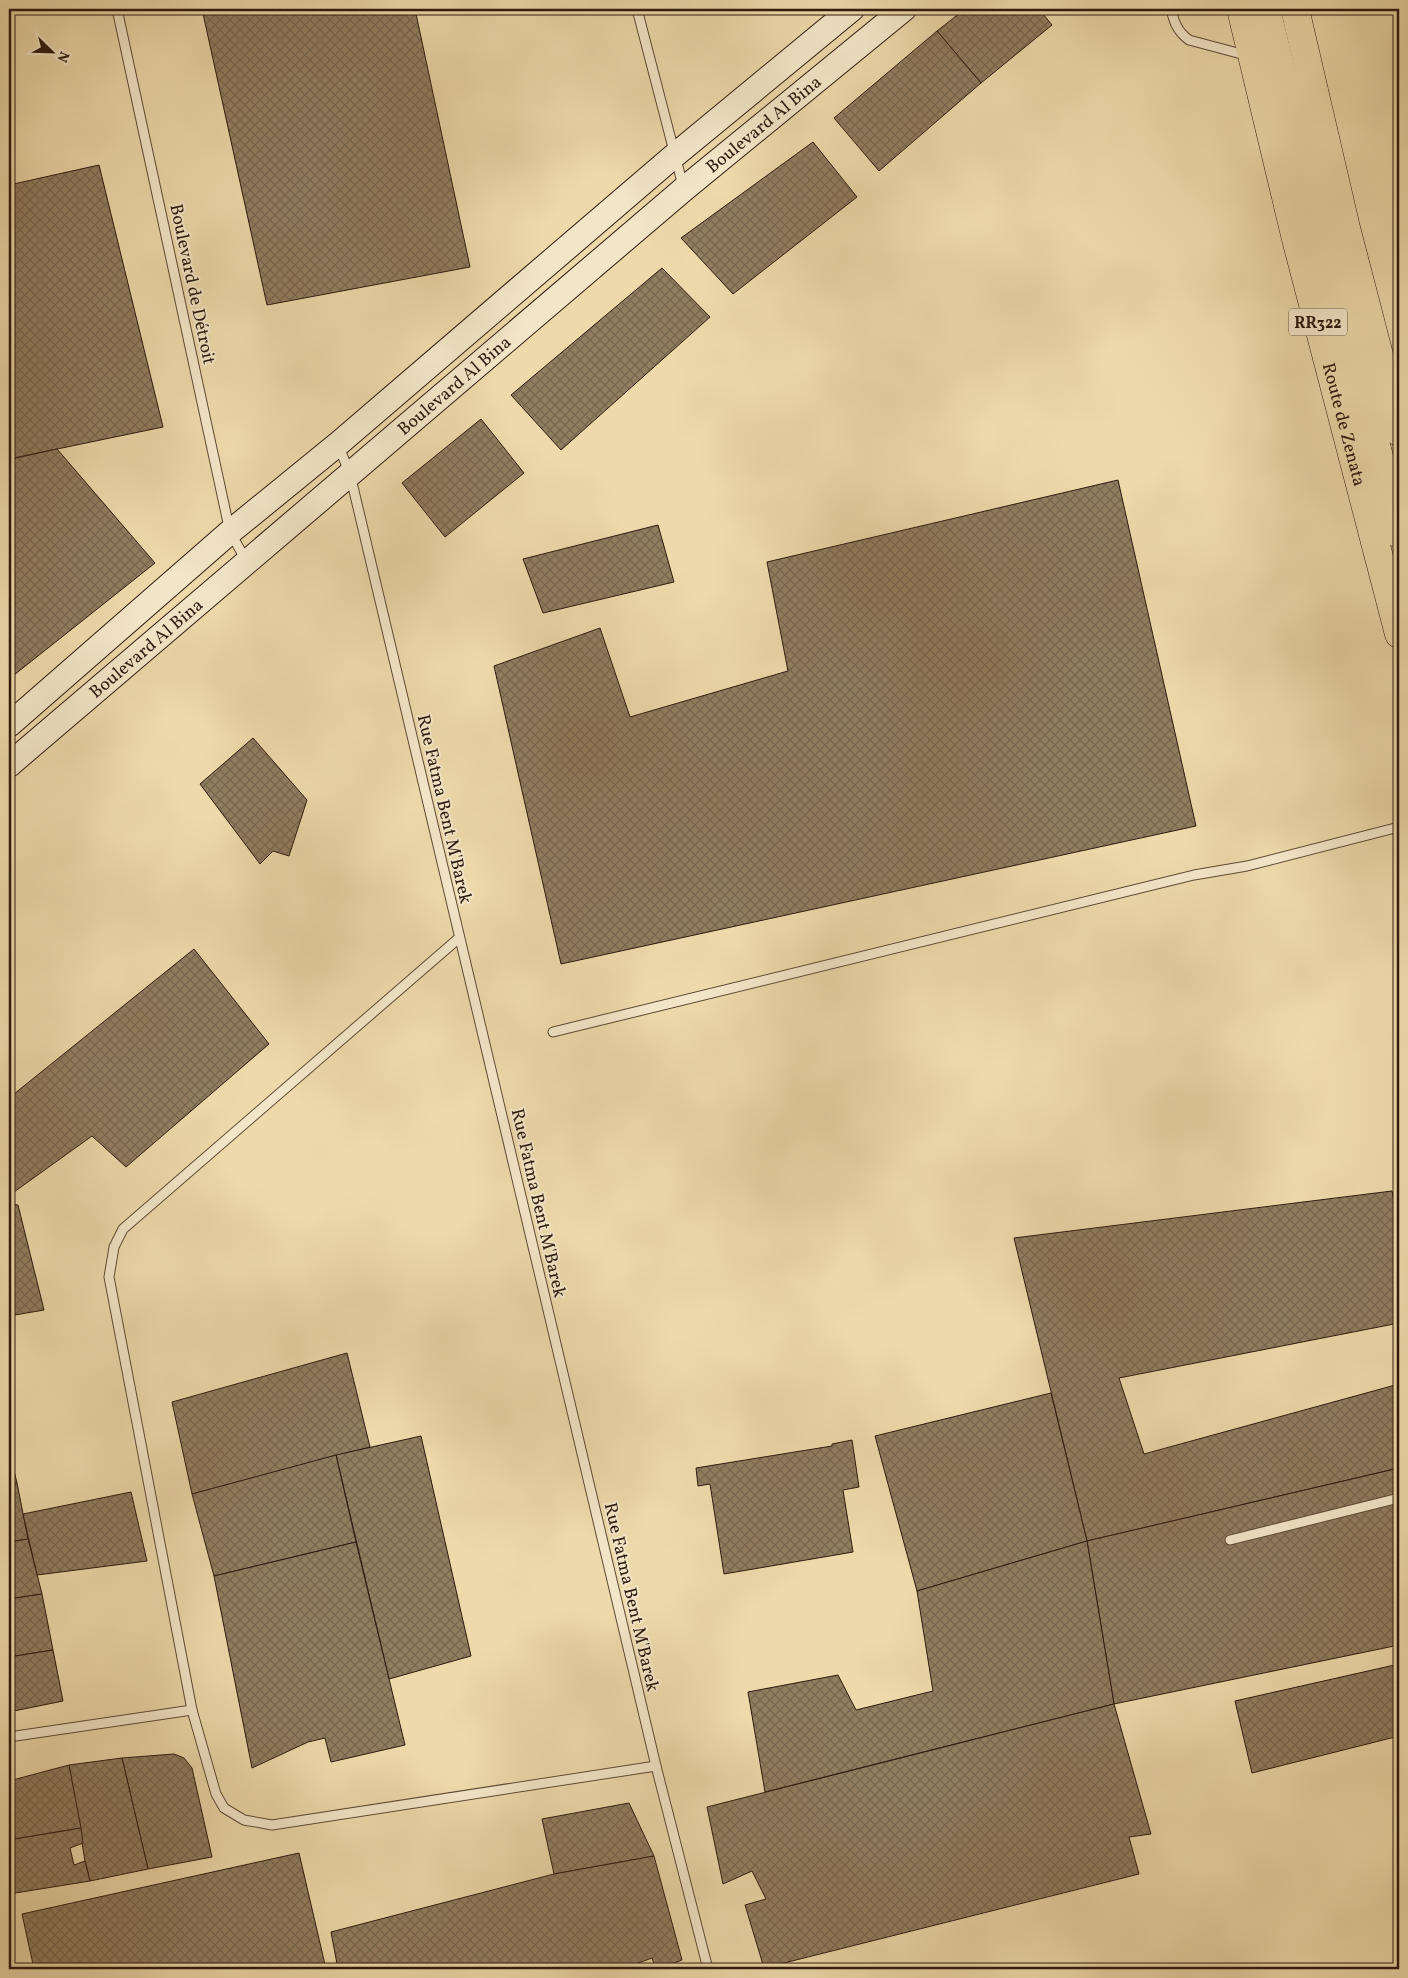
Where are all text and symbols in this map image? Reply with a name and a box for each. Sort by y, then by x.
north arrow [28,28,78,78]
text: N [52,48,73,65]
street label: Boulevard Al Bina [701,70,827,180]
street label: Boulevard de Détroit [162,202,221,367]
road number: RR322 [1289,308,1347,336]
street label: Boulevard Al Bina [393,331,517,442]
street label: Route de Zenata [1315,360,1371,489]
street label: Boulevard Al Bina [85,594,209,705]
street label: Rue Fatma Bent M'Barek [410,712,478,907]
street label: Rue Fatma Bent M'Barek [504,1106,572,1301]
street label: Rue Fatma Bent M'Barek [597,1500,665,1695]

